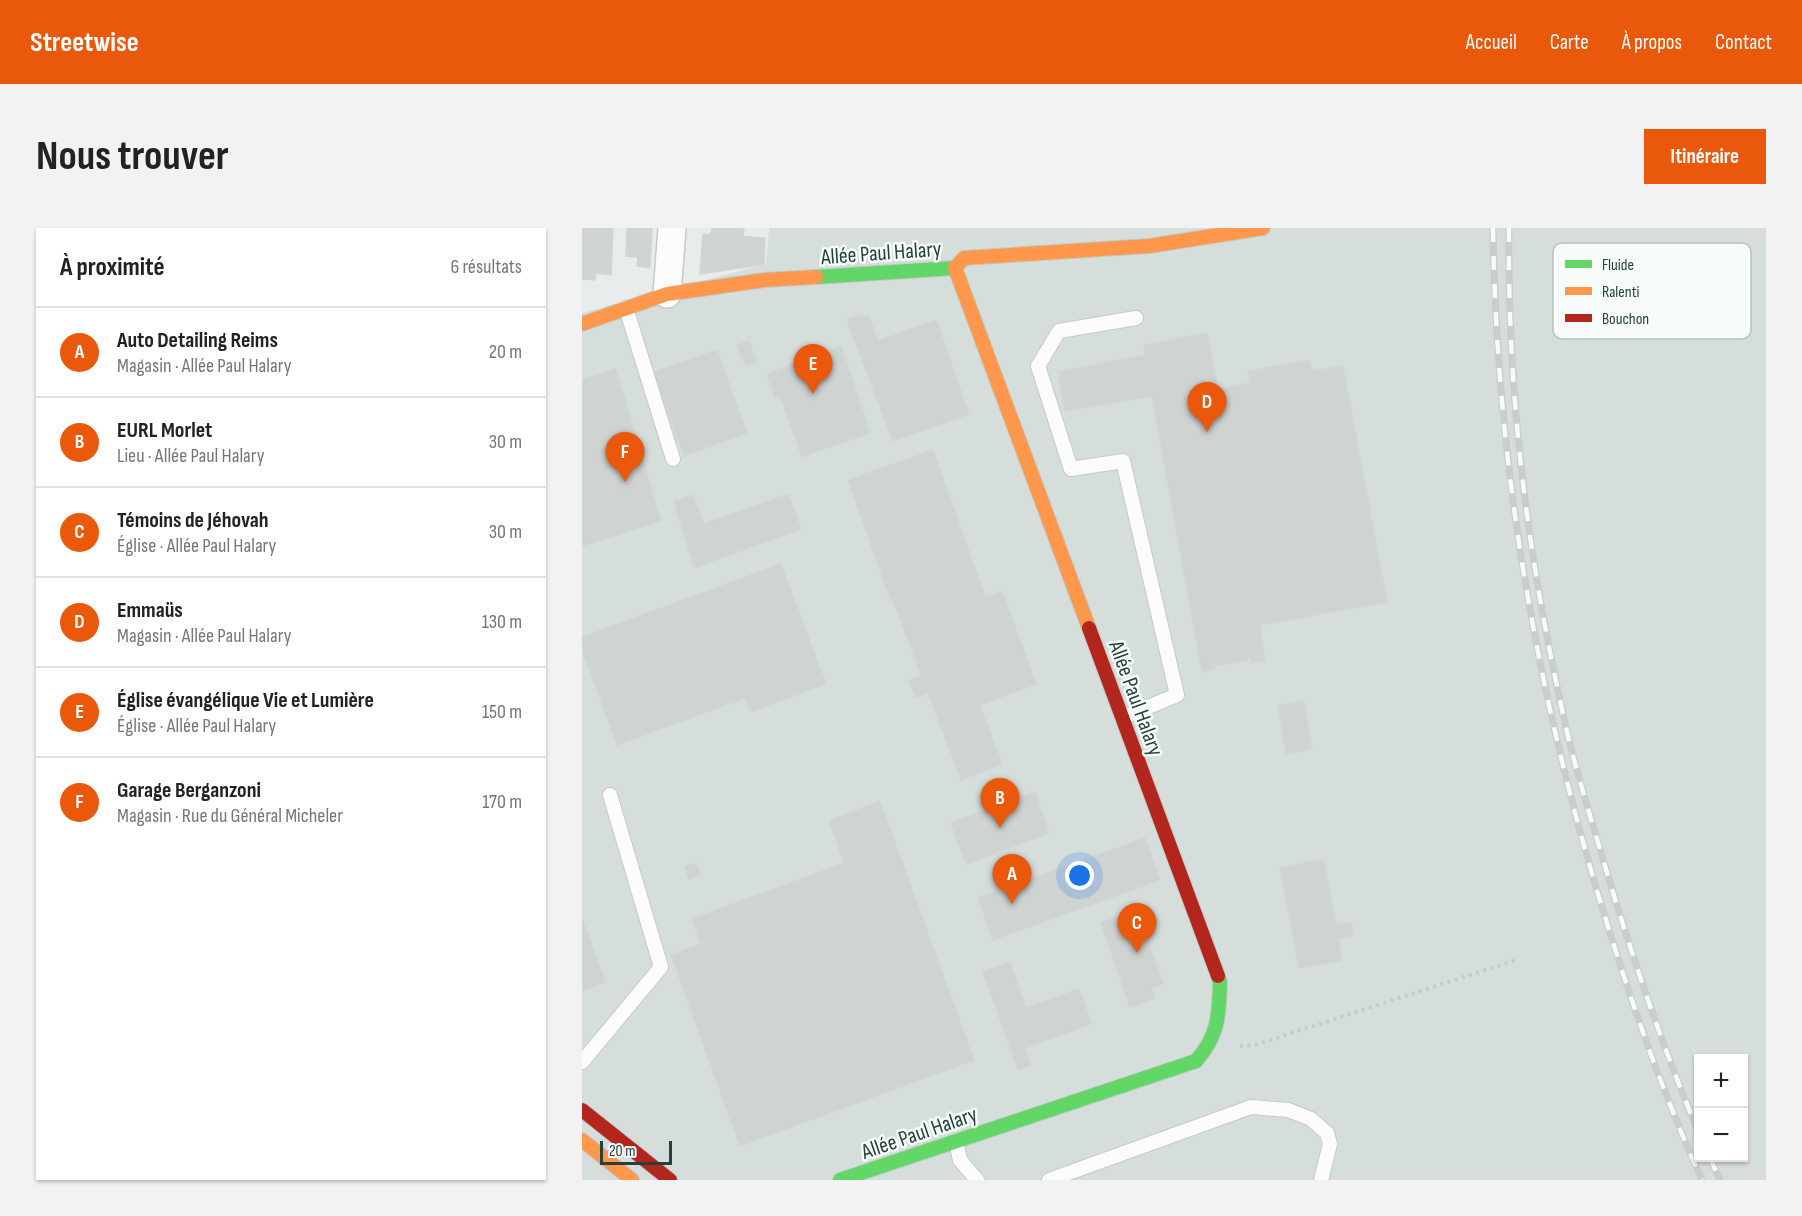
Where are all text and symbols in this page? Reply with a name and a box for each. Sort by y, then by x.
text: Streetwise [30,26,139,59]
text: Accueil [1466,30,1517,55]
text: Carte [1550,30,1589,55]
text: À propos [1622,30,1682,55]
text: Contact [1715,30,1772,55]
button: Itinéraire [1644,129,1766,184]
text: Nous trouver [36,131,229,182]
street label: Allée Paul Halary [819,236,943,271]
legend [1553,243,1751,339]
text: À proximité [60,252,165,283]
text: 6 résultats [451,255,522,279]
text: Fluide [1602,256,1634,275]
text: Ralenti [1602,283,1640,302]
text: Bouchon [1602,310,1649,329]
text: Auto Detailing Reims [117,327,278,354]
text: A [75,340,84,364]
text: 20 m [489,340,522,364]
pin: E [794,344,832,394]
text: Magasin · Allée Paul Halary [117,354,291,378]
pin: D [1188,382,1226,432]
text: EURL Morlet [117,417,212,444]
text: B [75,430,84,454]
text: 30 m [489,430,522,454]
pin: F [606,432,645,482]
text: Lieu · Allée Paul Halary [117,444,264,468]
text: Témoins de Jéhovah [117,507,269,534]
text: C [74,520,85,544]
text: 30 m [489,520,522,544]
text: Église · Allée Paul Halary [117,534,276,558]
text: Emmaüs [117,597,183,624]
text: D [74,610,85,634]
text: 130 m [482,610,522,634]
text: Magasin · Allée Paul Halary [117,624,291,648]
street label: Allée Paul Halary [1102,636,1169,760]
text: Église évangélique Vie et Lumière [117,687,374,714]
text: E [75,700,84,724]
text: 150 m [482,700,522,724]
text: Église · Allée Paul Halary [117,714,276,738]
text: Garage Berganzoni [117,777,261,804]
pin: B [980,778,1020,828]
text: F [75,790,84,814]
text: 170 m [482,790,522,814]
text: Magasin · Rue du Général Micheler [117,804,343,828]
pin: A [992,854,1032,904]
your location [1065,861,1094,890]
pin: C [1118,904,1156,953]
map controls [1694,1054,1748,1162]
button: + [1694,1054,1748,1108]
street label: Allée Paul Halary [857,1101,981,1166]
button: − [1694,1108,1748,1162]
scale bar [600,1138,672,1166]
text: 20 m [609,1142,636,1161]

